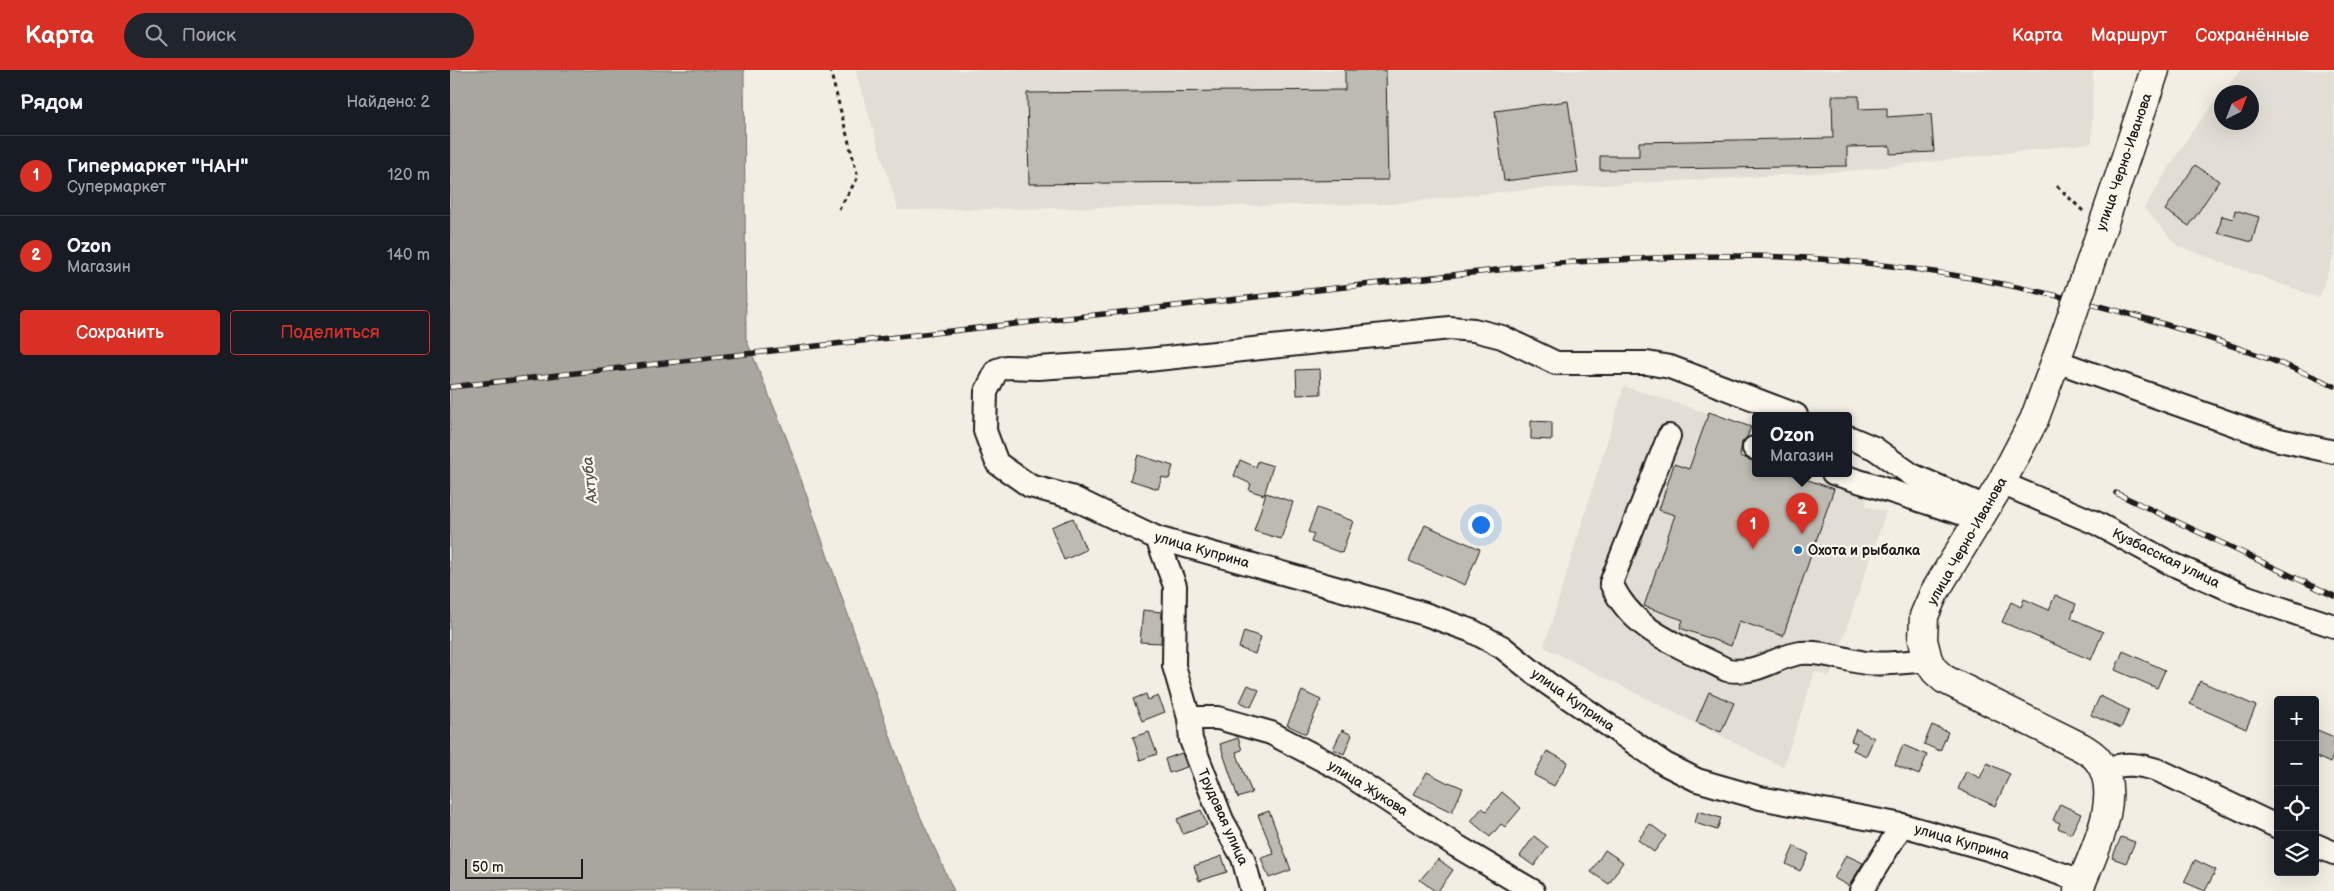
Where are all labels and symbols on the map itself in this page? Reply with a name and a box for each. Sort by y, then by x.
north arrow [2214,85,2259,130]
street label: улица Черно-Иванова [2092,90,2156,233]
water label: Ахтуба [578,456,602,505]
street label: улица Черно-Иванова [1923,473,2011,608]
pin: 2 [1786,493,1818,534]
pin: 1 [1737,508,1769,549]
your location [1468,512,1494,538]
street label: Кузбасская улица [2109,525,2223,592]
street label: улица Куприна [1153,528,1252,572]
place label: Охота и рыбалка [1808,542,1921,559]
marker: Охота и рыбалка [1792,544,1804,556]
street label: улица Куприна [1528,665,1619,735]
street label: улица Жукова [1325,757,1412,820]
street label: Трудовая улица [1194,766,1252,869]
street label: улица Куприна [1913,820,2012,864]
scale bar [465,856,582,879]

